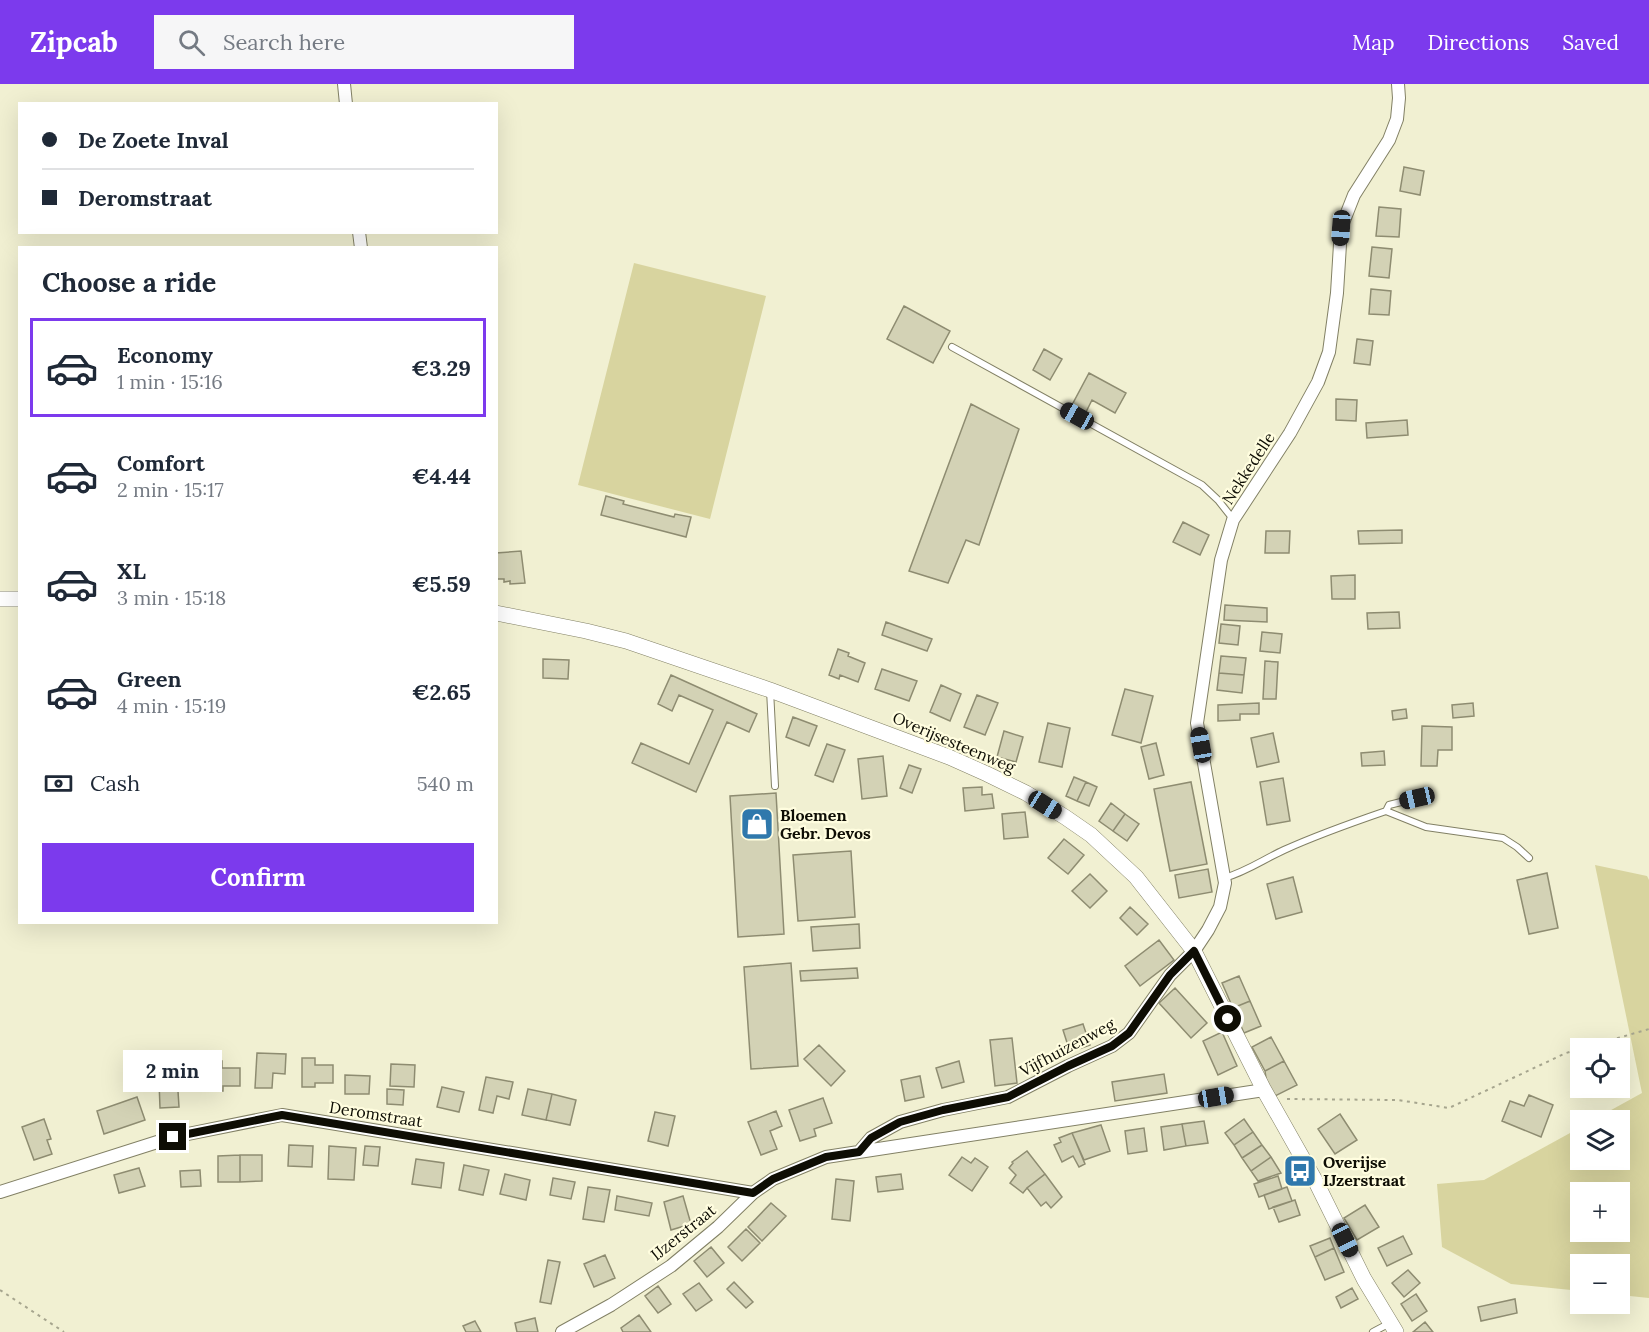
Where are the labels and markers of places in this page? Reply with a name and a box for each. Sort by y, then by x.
place label: Bloemen Gebr. Devos [780,805,871,843]
shop icon: Bloemen Gebr. Devos [739,806,775,842]
place label: Overijse IJzerstraat [1323,1152,1406,1190]
bus stop icon: Overijse IJzerstraat [1282,1153,1318,1189]

